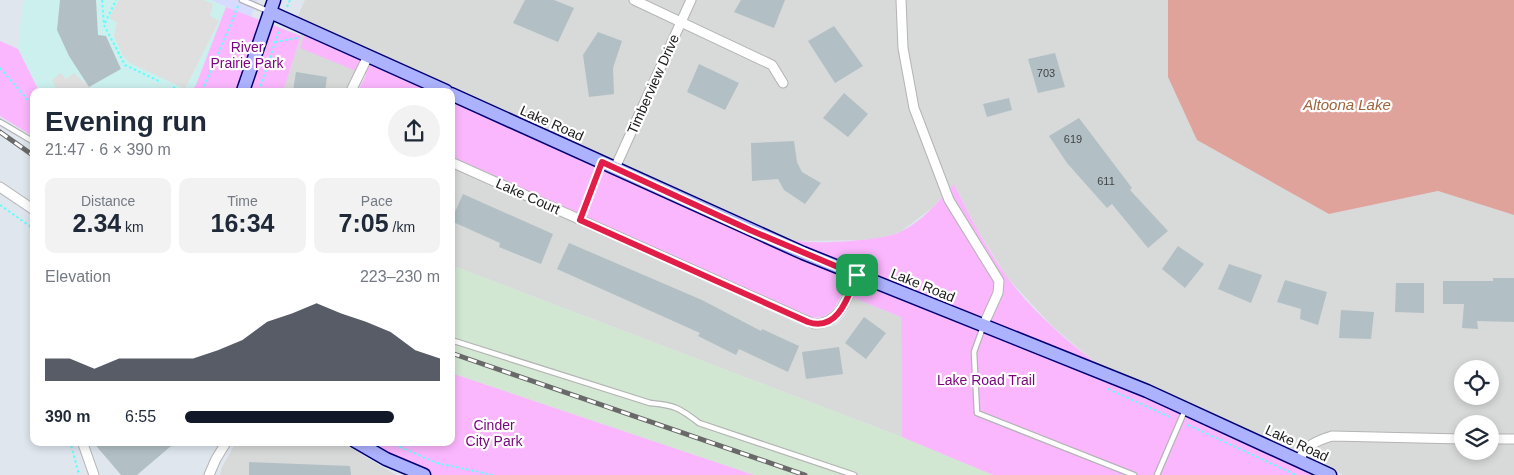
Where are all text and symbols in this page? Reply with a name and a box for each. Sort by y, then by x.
street label: Timberview Drive [624,31,682,136]
park label: River Prairie Park [210,39,285,71]
house number: 703 [1037,67,1055,79]
water label: Altoona Lake [1302,96,1391,113]
street label: Lake Road [518,102,586,144]
button: share [388,105,440,157]
text: Evening run [45,106,207,137]
house number: 619 [1064,133,1082,145]
text: 21:47 · 6 × 390 m [45,141,171,158]
street label: Lake Court [493,175,563,217]
house number: 611 [1097,175,1115,187]
text: Distance [81,193,135,209]
text: Time [227,193,258,209]
text: Pace [361,193,393,209]
text: 2.34 [73,209,121,237]
text: 16:34 [211,209,274,237]
text: 7:05 [339,209,389,237]
text: km [121,219,144,235]
text: /km [389,219,415,235]
pin [836,254,878,296]
icon: arrive [843,261,871,289]
street label: Lake Road [889,265,957,305]
text: Elevation [45,268,111,285]
text: 223–230 m [360,268,440,285]
map controls [1454,360,1499,460]
button: locate [1454,360,1499,405]
park label: Lake Road Trail [937,372,1035,388]
text: 390 m [45,408,90,425]
text: 6:55 [125,408,156,425]
button: layers [1454,415,1499,460]
park label: Cinder City Park [466,417,523,449]
street label: Lake Road [1263,421,1331,465]

